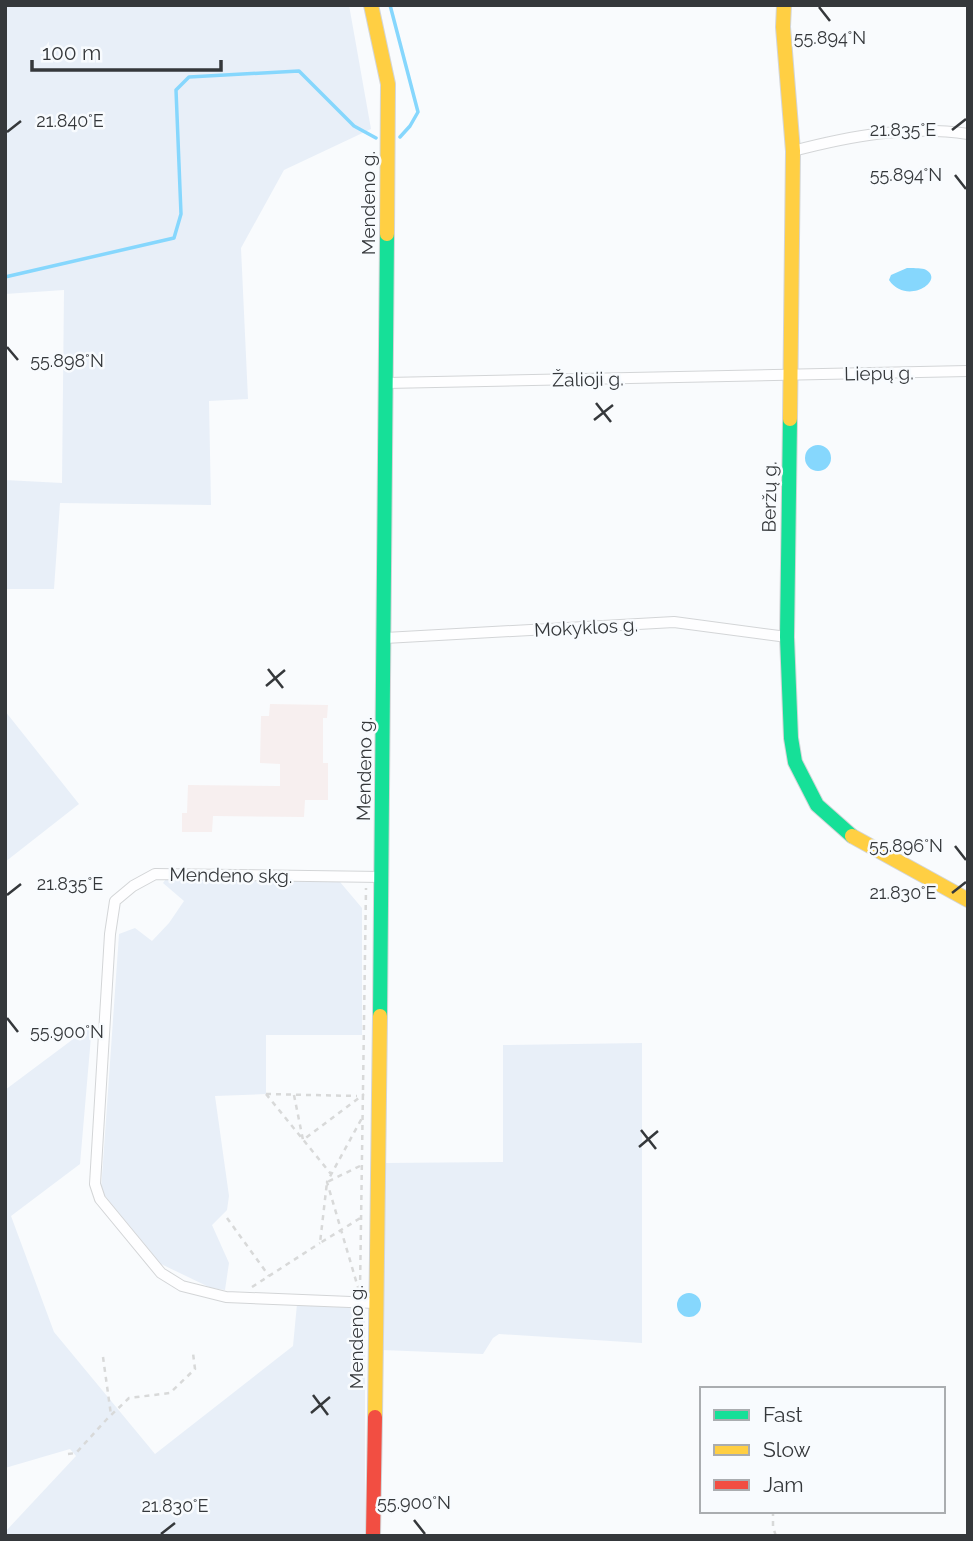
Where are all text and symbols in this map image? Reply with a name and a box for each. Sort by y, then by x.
text: 55.894°N [794,27,866,48]
scale bar [32,28,220,72]
text: 100 m [42,40,101,65]
text: 21.840°E [36,110,104,131]
text: 21.835°E [870,119,936,140]
street label: Mendeno g. [357,151,379,255]
text: 55.894°N [870,164,942,185]
text: 55.898°N [30,350,104,371]
street label: Liepų g. [844,361,914,385]
street label: Žalioji g. [552,367,624,391]
street label: Beržų g. [757,461,781,533]
street label: Mokyklos g. [533,613,639,641]
street label: Mendeno g. [352,717,376,821]
text: 55.896°N [869,835,943,856]
street label: Mendeno skg. [169,863,293,887]
text: 21.835°E [37,873,103,894]
text: 21.830°E [869,882,937,903]
text: 55.900°N [30,1021,104,1042]
street label: Mendeno g. [345,1285,367,1389]
legend [700,1387,945,1513]
text: Fast [763,1402,803,1427]
text: Slow [763,1437,811,1462]
text: Jam [763,1472,804,1497]
text: 55.900°N [377,1492,451,1513]
text: 21.830°E [141,1495,209,1516]

